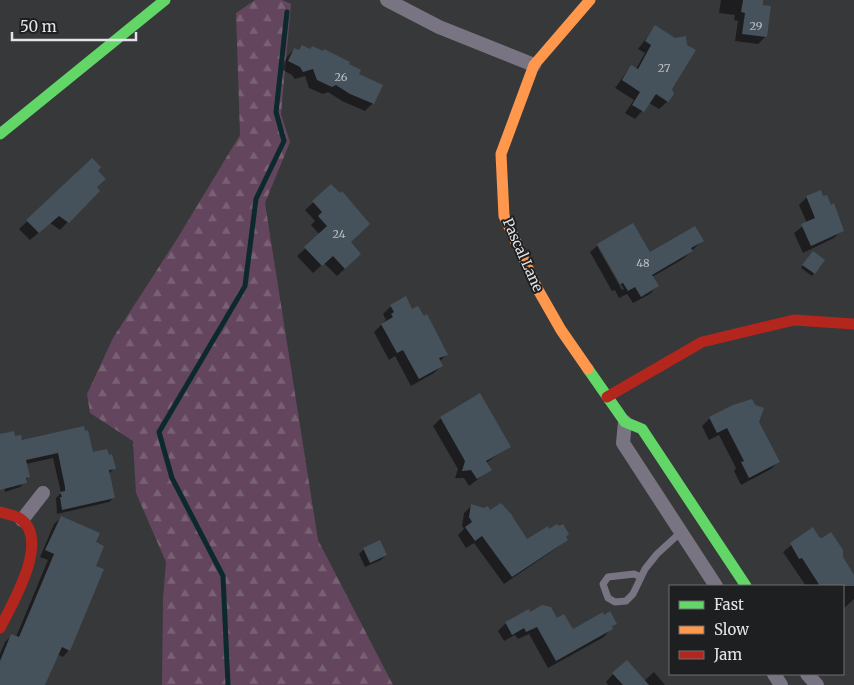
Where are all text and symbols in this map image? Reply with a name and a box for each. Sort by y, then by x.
scale bar [12,10,136,42]
text: 50 m [20,17,57,36]
house number: 29 [750,19,763,33]
house number: 27 [658,61,670,75]
house number: 26 [335,70,348,84]
street label: Pascal Lane [499,215,547,295]
house number: 24 [333,227,346,241]
house number: 48 [636,256,650,270]
legend [669,585,844,675]
text: Fast [714,595,744,614]
text: Slow [714,620,749,639]
text: Jam [713,645,742,664]

